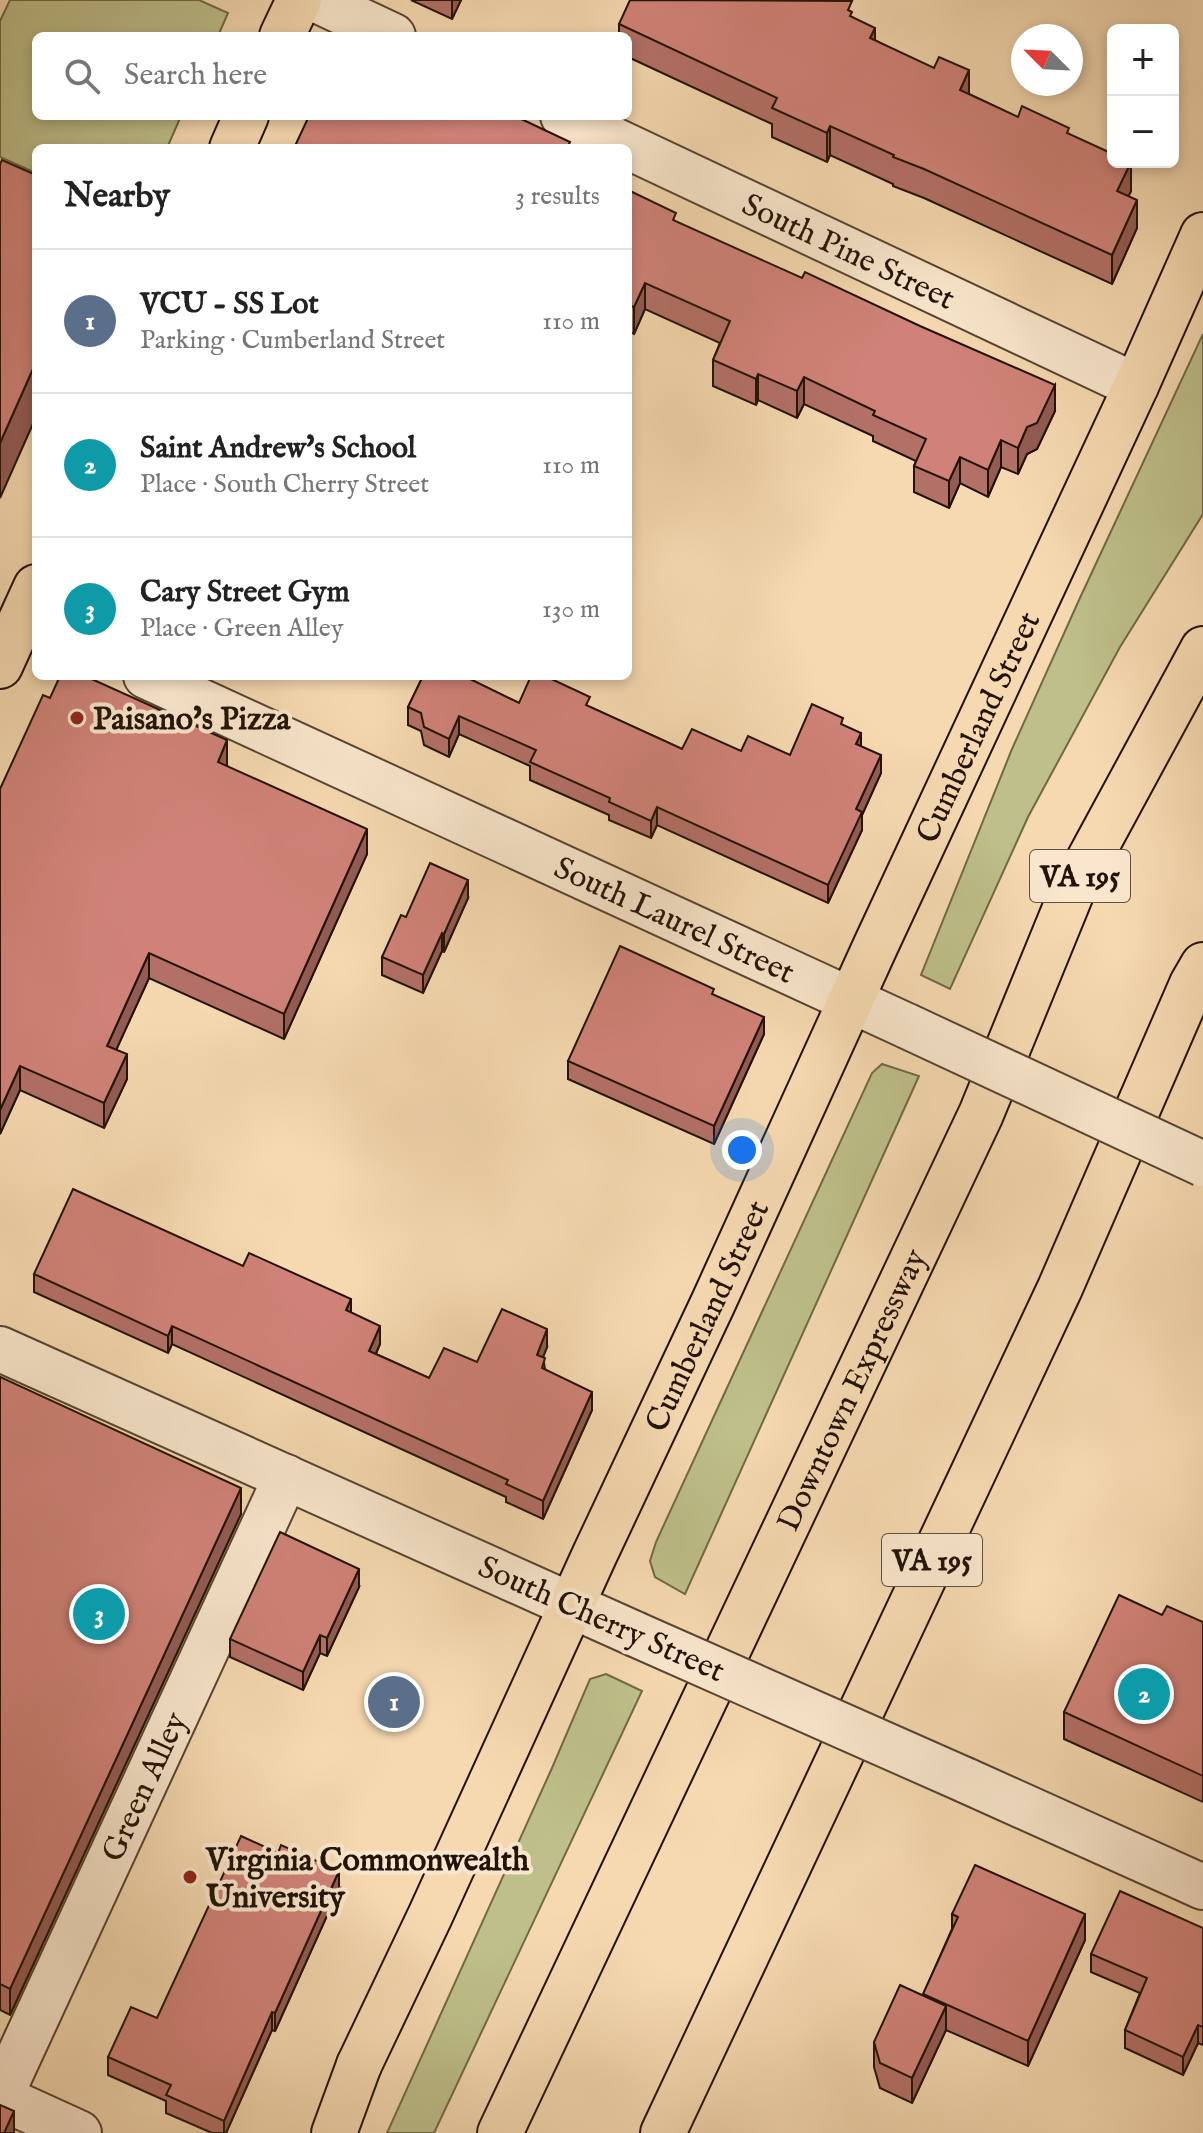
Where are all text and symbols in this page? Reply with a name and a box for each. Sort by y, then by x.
north arrow [1011,24,1083,96]
map controls [1107,24,1179,168]
button: + [1107,24,1179,96]
search box [32,32,632,120]
icon: search [60,54,104,98]
text: Search here [124,57,267,95]
button: − [1107,96,1179,168]
text: Nearby [64,175,170,218]
text: 3 results [515,180,600,213]
street label: South Pine Street [735,185,961,321]
text: VCU - SS Lot [140,286,319,324]
text: 1 [85,305,95,338]
text: 110 m [542,305,600,338]
text: Parking · Cumberland Street [140,324,445,357]
text: Saint Andrew's School [140,430,416,468]
text: 2 [84,449,96,482]
text: 110 m [542,449,600,482]
text: Place · South Cherry Street [140,468,429,501]
text: Cary Street Gym [140,574,350,612]
text: 3 [85,593,95,626]
text: 130 m [542,593,600,626]
street label: Cumberland Street [908,606,1051,850]
text: Place · Green Alley [140,612,344,645]
place label: Paisano's Pizza [93,700,292,741]
marker: Paisano's Pizza [68,709,86,727]
street label: South Laurel Street [547,849,800,994]
road number: VA 195 [1030,850,1130,902]
your location [722,1130,762,1170]
street label: Cumberland Street [637,1194,780,1439]
street label: Downtown Expressway [769,1243,937,1539]
road number: VA 195 [882,1534,982,1586]
street label: South Cherry Street [471,1548,731,1693]
pin: 3 [73,1584,125,1644]
pin: 2 [1118,1664,1170,1724]
pin: 1 [368,1672,420,1732]
street label: Green Alley [93,1706,198,1869]
place label: Virginia Commonwealth University [205,1841,530,1919]
marker: Virginia Commonwealth University [181,1868,199,1886]

